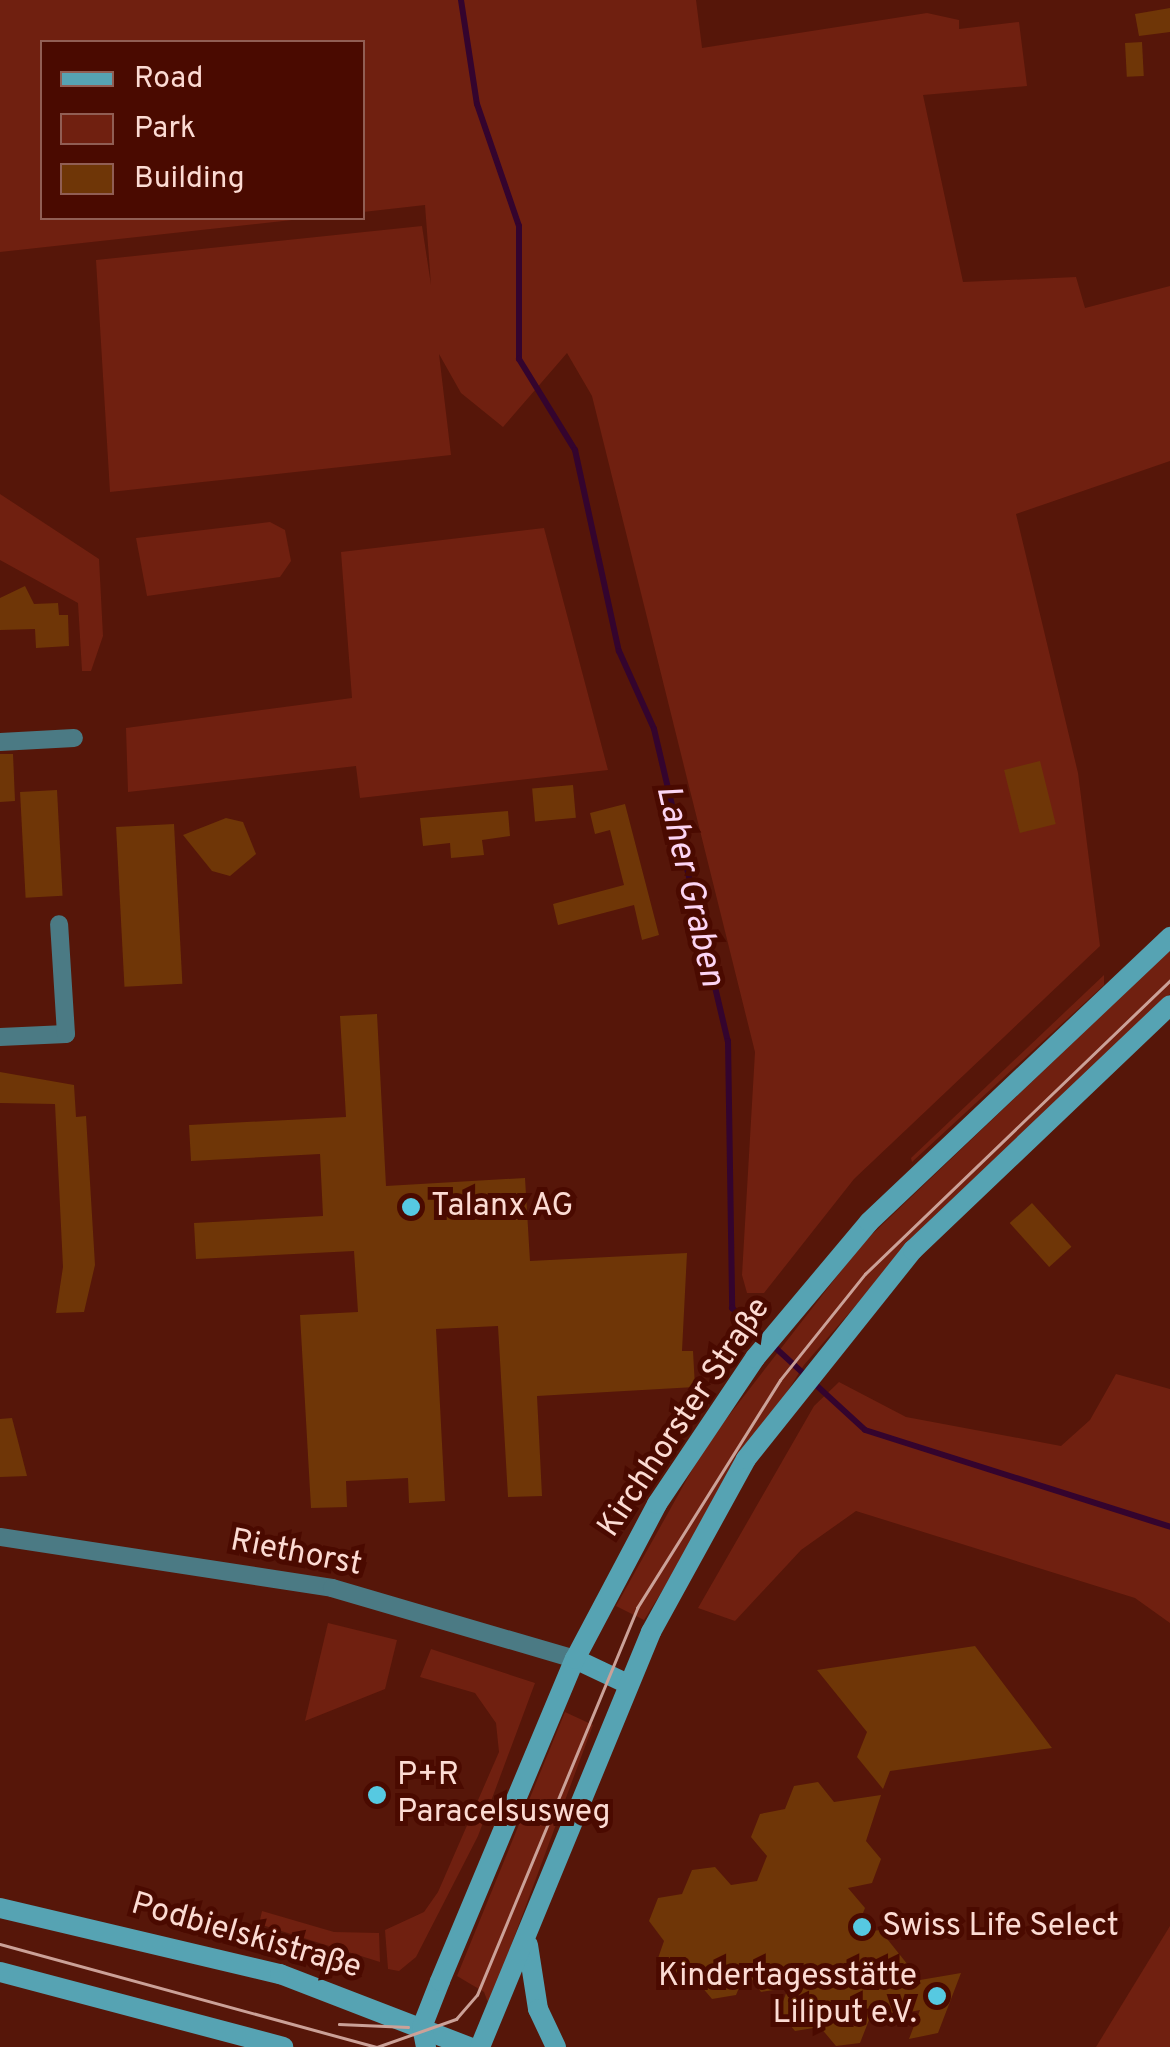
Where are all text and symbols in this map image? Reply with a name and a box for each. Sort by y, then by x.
legend [40,40,365,220]
text: Road [134,61,203,98]
text: Park [134,111,196,148]
text: Building [134,161,245,198]
water label: Laher Graben [645,781,733,991]
place label: Talanx AG [431,1188,575,1226]
marker: Talanx AG [400,1196,422,1218]
street label: Kirchhorster Straße [591,1291,779,1545]
street label: Riethorst [227,1522,365,1586]
place label: P+R Paracelsusweg [397,1758,611,1833]
marker: P+R Paracelsusweg [366,1784,388,1806]
street label: Podbielskistraße [127,1886,365,1988]
place label: Swiss Life Select [882,1908,1119,1946]
marker: Swiss Life Select [851,1916,873,1938]
place label: Kindertagesstätte Liliput e.V. [658,1959,917,2034]
marker: Kindertagesstätte Liliput e.V. [926,1985,948,2007]

